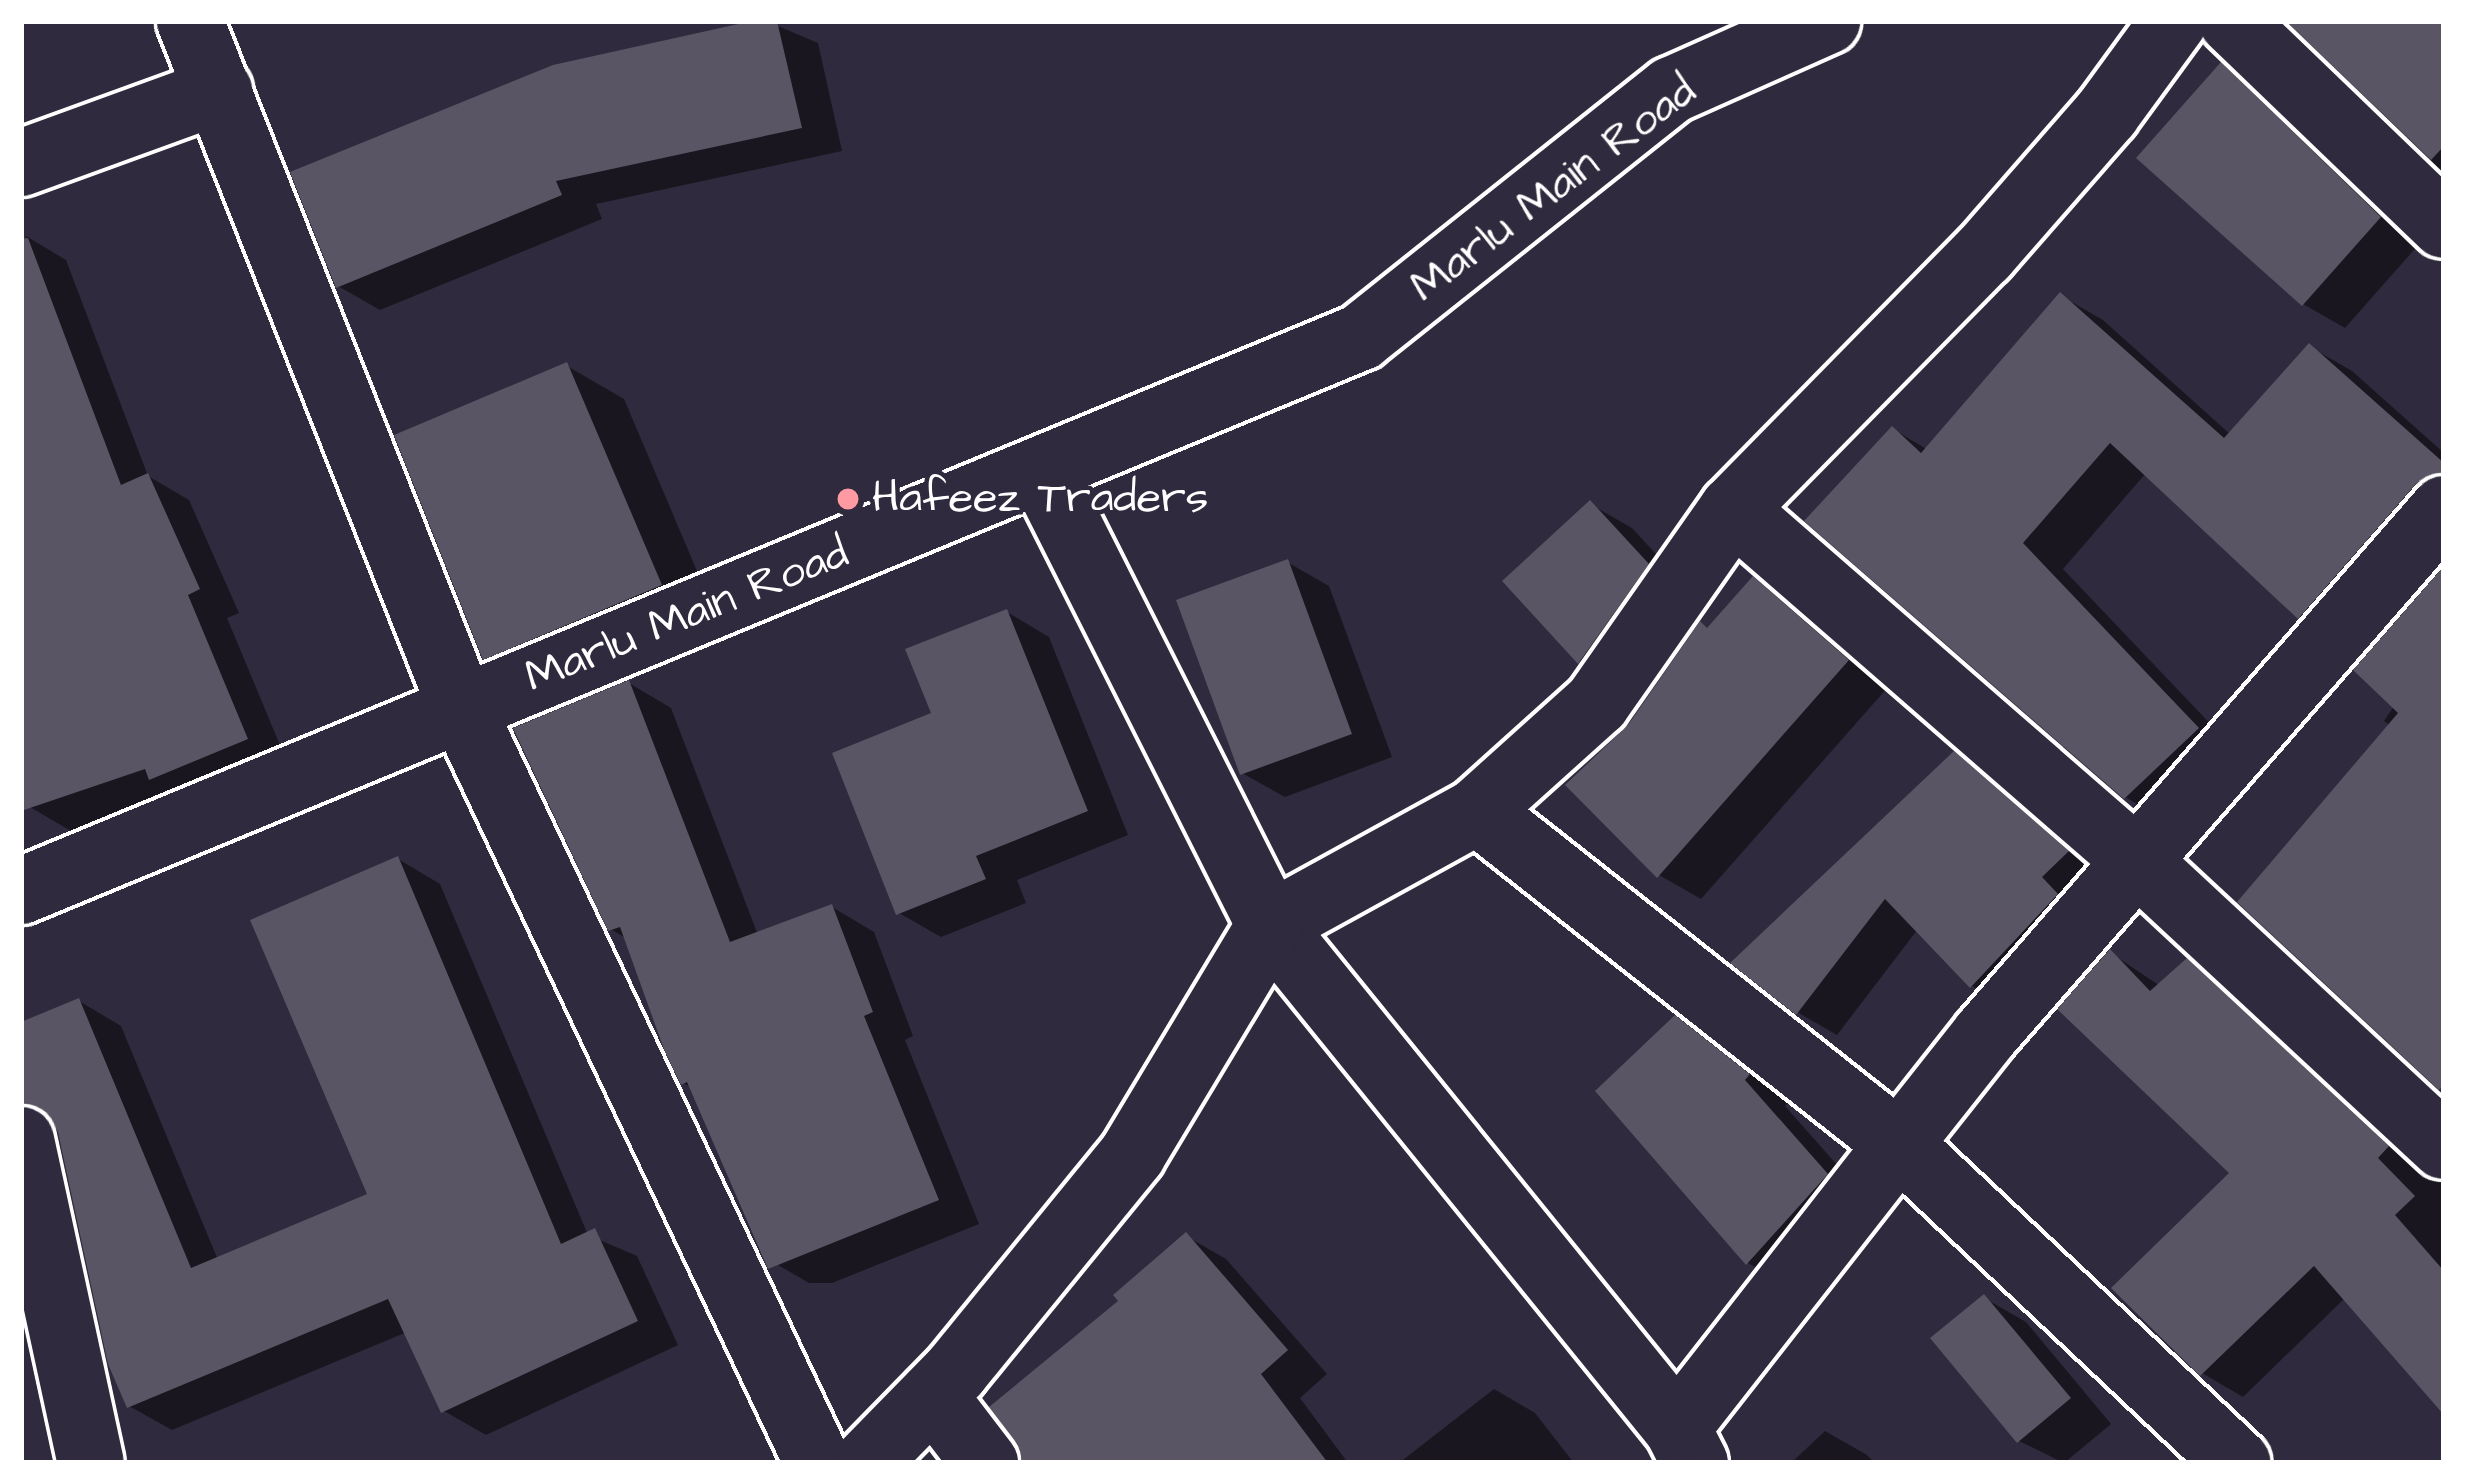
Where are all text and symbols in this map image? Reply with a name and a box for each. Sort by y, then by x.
street label: Marlu Main Road [1401,65,1707,315]
place label: Hafeez Traders [872,472,1208,526]
marker: Hafeez Traders [835,486,861,512]
street label: Marlu Main Road [518,527,856,705]

